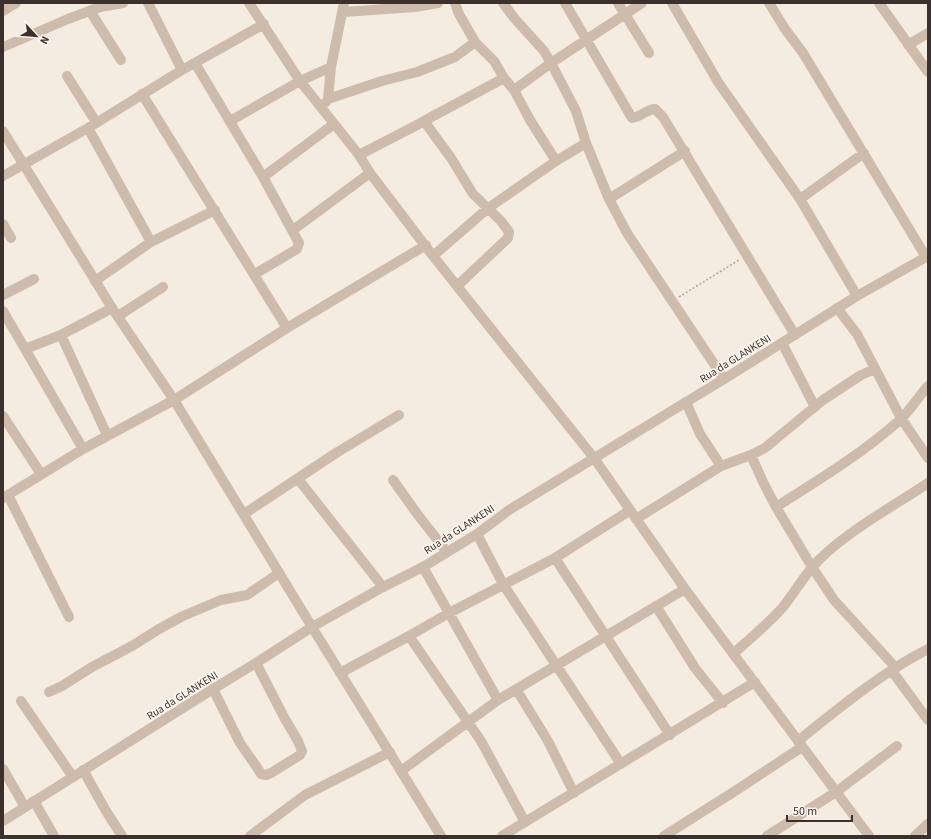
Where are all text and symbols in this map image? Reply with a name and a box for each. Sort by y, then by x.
north arrow [16,16,56,56]
text: N [36,34,53,47]
street label: Rua da GLANKENI [697,331,774,386]
street label: Rua da GLANKENI [421,501,497,558]
street label: Rua da GLANKENI [144,668,221,723]
scale bar [787,797,852,823]
text: 50 m [793,803,817,820]

